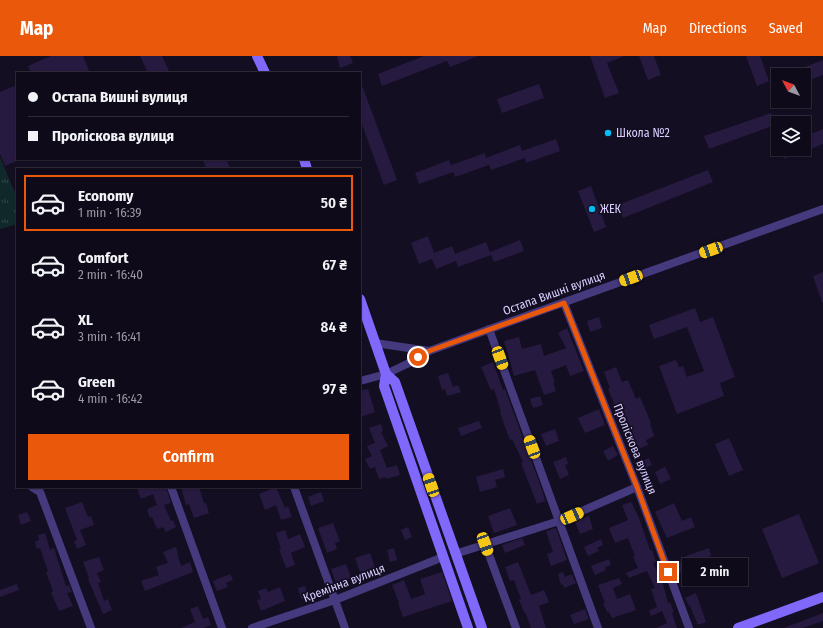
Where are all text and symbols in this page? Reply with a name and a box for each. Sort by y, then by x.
text: Map [20,17,53,40]
text: Map [643,20,667,37]
text: Directions [689,20,747,37]
text: Saved [769,20,803,37]
north arrow [771,68,811,108]
map controls [771,68,811,156]
text: Остапа Вишні вулиця [52,88,188,106]
button: layers [771,116,811,156]
place label: Школа №2 [616,126,670,140]
text: Проліскова вулиця [52,127,174,145]
marker: Школа №2 [603,128,613,138]
icon: car [30,185,66,221]
text: Economy [78,187,133,205]
text: 50 ₴ [321,194,347,212]
place label: ЖЕК [600,202,622,216]
marker: ЖЕК [587,204,597,214]
text: 1 min · 16:39 [78,205,142,220]
car [698,240,724,260]
icon: car [30,247,66,283]
text: Comfort [78,249,129,267]
text: 67 ₴ [322,256,347,274]
text: 2 min · 16:40 [78,267,143,282]
street label: Остапа Вишні вулиця [501,268,607,318]
car [618,268,644,288]
icon: car [30,309,66,345]
text: XL [78,311,93,329]
text: 84 ₴ [321,318,347,336]
text: 3 min · 16:41 [78,329,141,344]
car [490,345,510,371]
route start [409,348,427,366]
icon: car [30,371,66,407]
text: Green [78,373,115,391]
text: 97 ₴ [322,380,347,398]
text: 4 min · 16:42 [78,391,142,406]
street label: Проліскова вулиця [610,402,660,496]
button: Confirm [28,434,349,480]
car [522,434,542,460]
car [421,472,441,498]
car [559,506,585,526]
car [475,531,495,557]
callout: 2 min [682,558,748,586]
street label: Кремінна вулиця [301,561,387,605]
route end [659,563,677,581]
text: 2 min [701,564,729,579]

